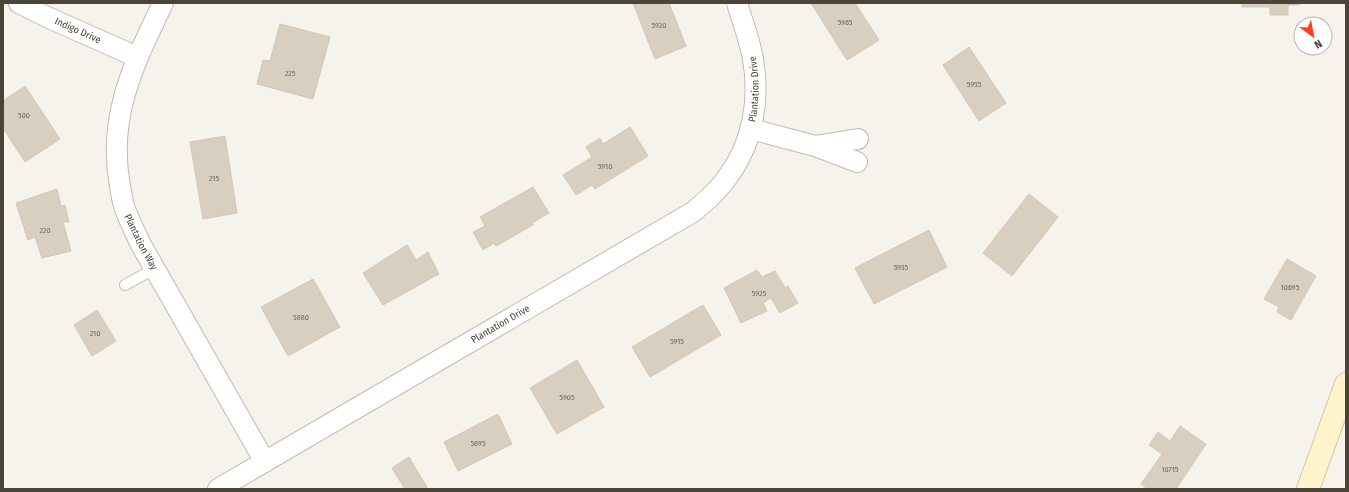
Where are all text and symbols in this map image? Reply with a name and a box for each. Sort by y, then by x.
street label: Indigo Drive [53,15,103,46]
north arrow [1293,16,1333,56]
house number: 5965 [837,18,853,27]
house number: 5920 [652,21,667,30]
text: N [1312,37,1324,51]
street label: Plantation Drive [746,55,762,123]
house number: 225 [285,69,296,78]
house number: 5955 [967,80,982,89]
house number: 500 [18,111,30,120]
house number: 5910 [598,162,612,171]
house number: 215 [209,174,219,183]
street label: Plantation Way [122,212,160,273]
house number: 220 [39,226,51,235]
house number: 5935 [894,263,909,272]
house number: 10695 [1281,283,1300,292]
house number: 5925 [752,289,767,298]
street label: Plantation Drive [469,302,532,346]
house number: 5880 [293,313,309,322]
house number: 210 [90,329,100,338]
house number: 5915 [670,337,684,346]
house number: 5905 [559,393,575,402]
house number: 5895 [470,439,486,448]
house number: 10715 [1161,465,1179,474]

